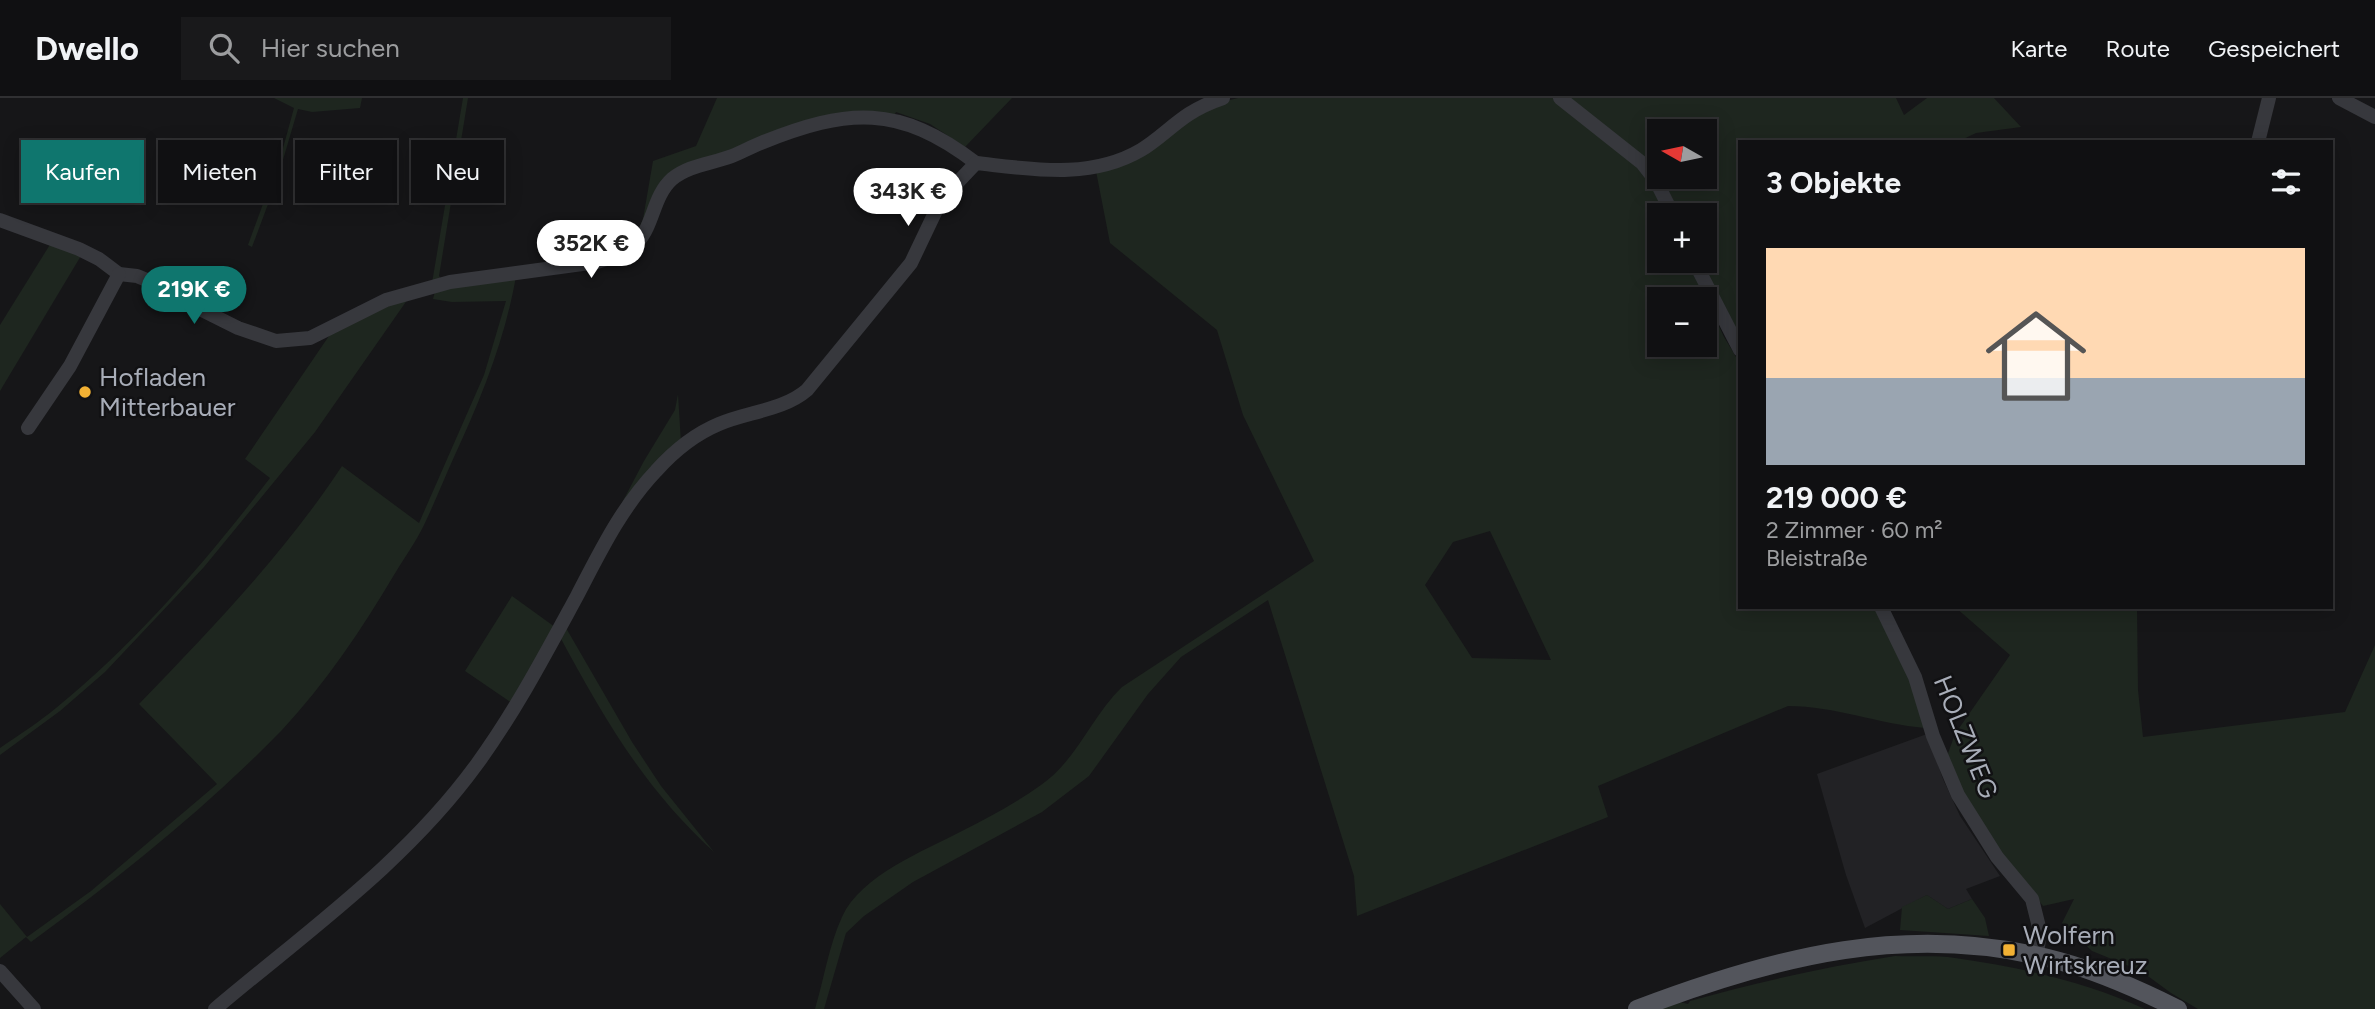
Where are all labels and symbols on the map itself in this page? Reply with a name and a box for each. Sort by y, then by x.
north arrow [1647,119,1717,189]
pin: 343K € [851,169,965,228]
pin: 352K € [534,220,648,280]
pin: 219K € [137,266,251,326]
place label: Hofladen Mitterbauer [99,361,236,423]
marker: Hofladen Mitterbauer [77,384,93,400]
street label: HOLZWEG [1927,671,2005,803]
place label: Wolfern Wirtskreuz [2023,919,2148,981]
marker: Wolfern Wirtskreuz [2001,942,2017,958]

